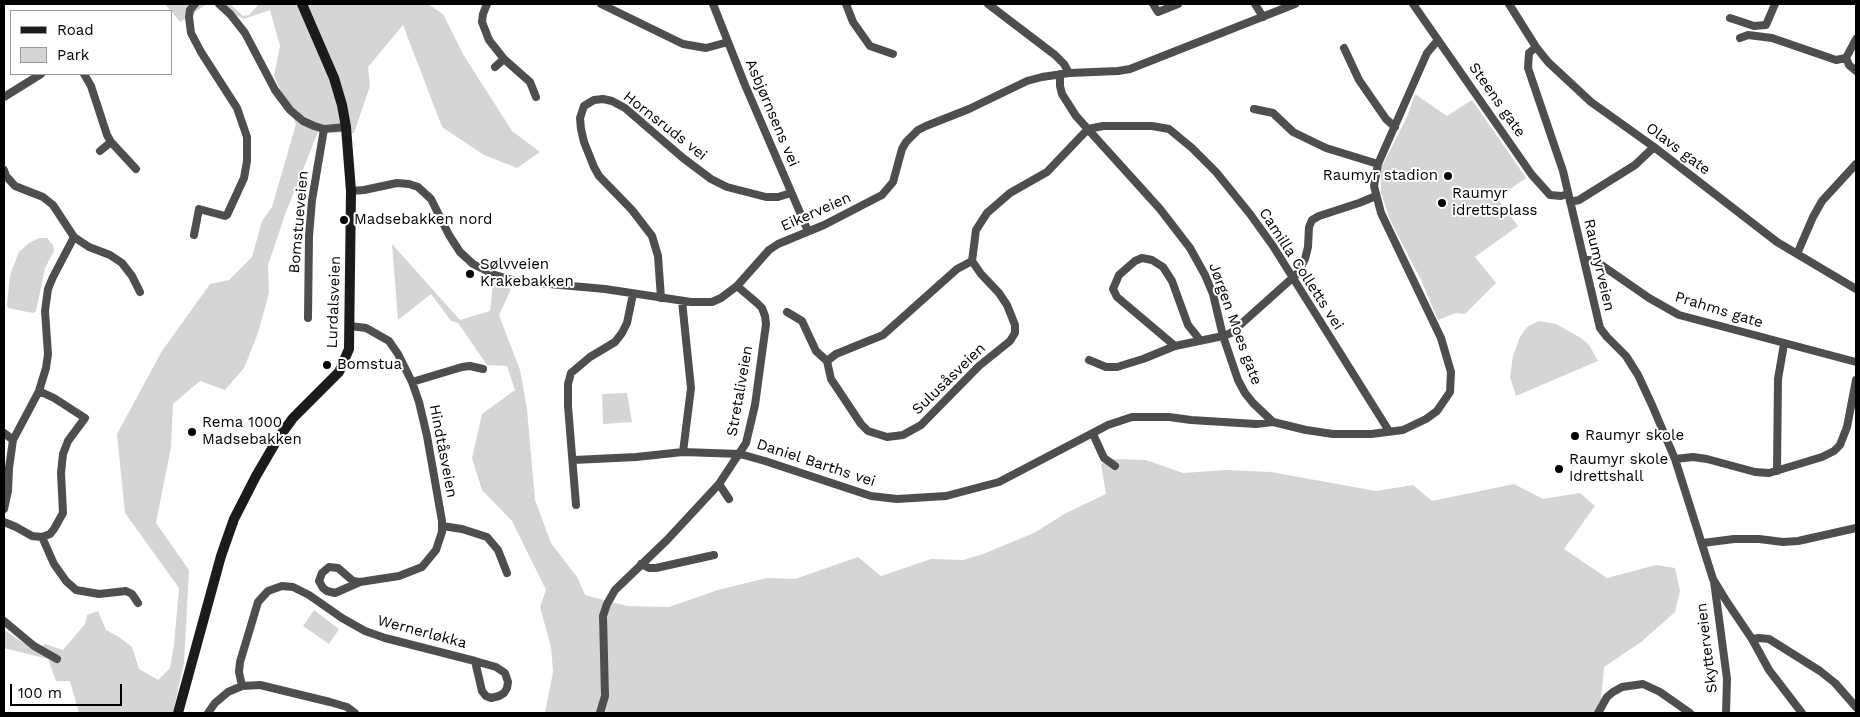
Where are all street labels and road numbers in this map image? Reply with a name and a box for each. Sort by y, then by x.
street label: Asbjørnsens vei [741,57,803,169]
street label: Steens gate [1465,59,1529,141]
street label: Hornsruds vei [619,88,711,164]
street label: Olavs gate [1642,119,1714,179]
street label: Bomstueveien [286,170,312,274]
street label: Eikerveien [778,189,854,235]
street label: Camilla Colletts vei [1255,205,1347,333]
street label: Raumyrveien [1580,217,1618,313]
street label: Lurdalsveien [323,255,345,349]
street label: Jørgen Moes gate [1205,260,1265,388]
street label: Prahms gate [1673,288,1765,332]
street label: Sulusåsveien [909,339,989,419]
street label: Stretaliveien [723,344,757,438]
street label: Hindtåsveien [425,403,461,499]
street label: Daniel Barths vei [754,435,878,491]
street label: Skytterveien [1693,602,1721,694]
street label: Wernerløkka [375,611,469,653]

